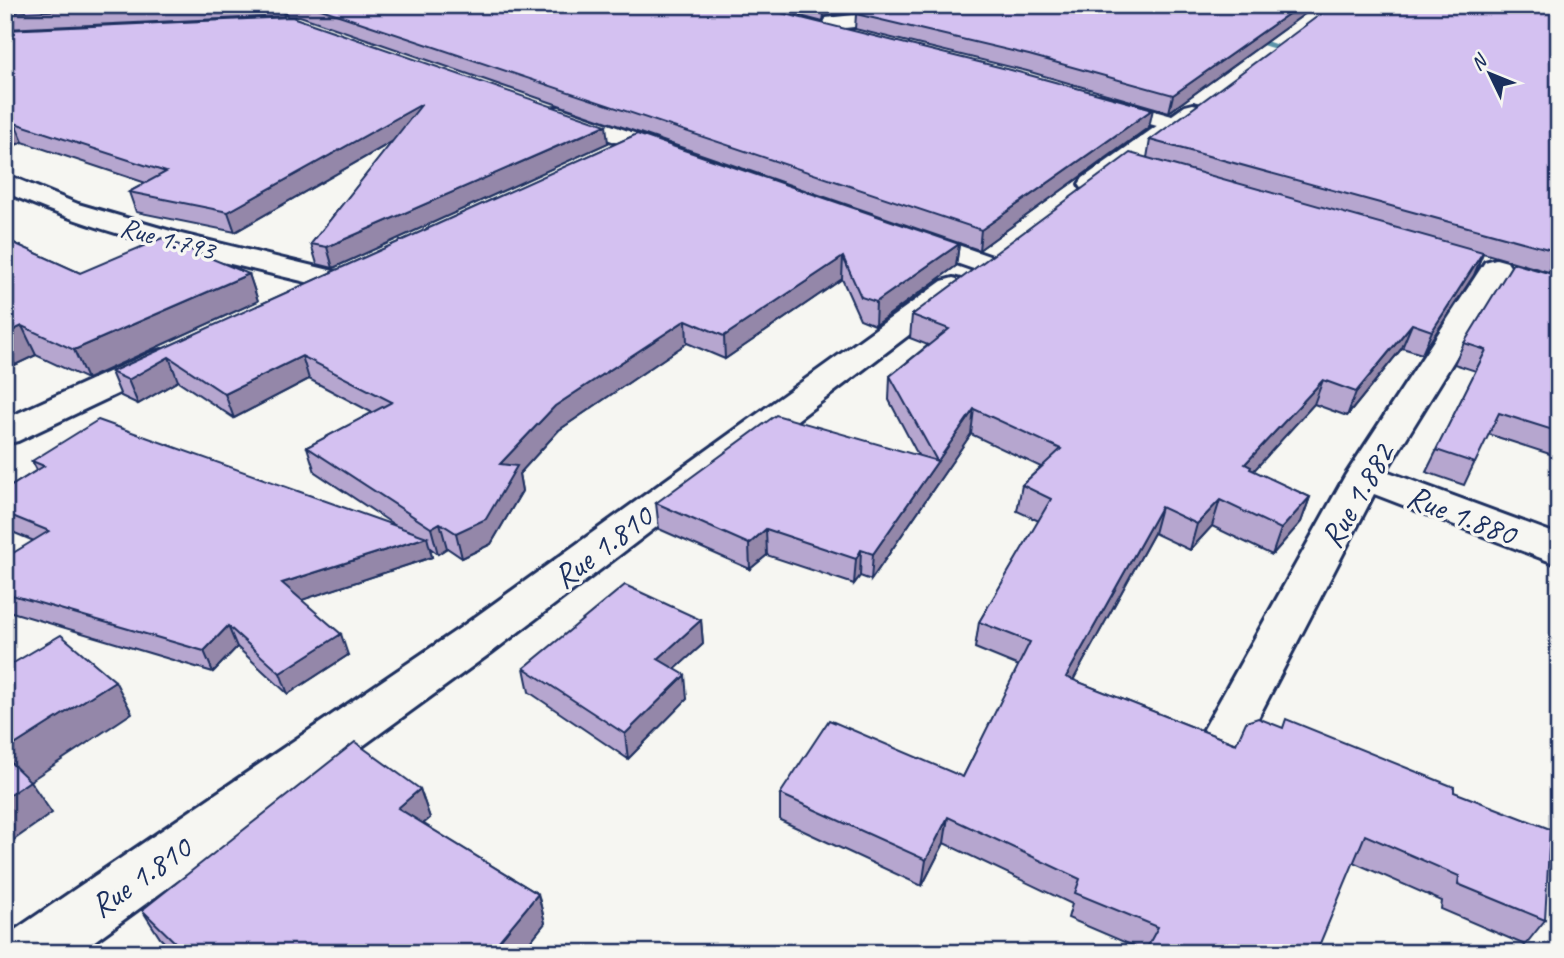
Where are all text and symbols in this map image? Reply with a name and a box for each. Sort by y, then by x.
north arrow [1456,38,1526,108]
text: N [1466,48,1493,76]
street label: Rue 1.793 [117,209,221,268]
street label: Rue 1.882 [1310,433,1405,555]
street label: Rue 1.880 [1401,475,1524,556]
street label: Rue 1.810 [545,495,662,598]
street label: Rue 1.810 [82,826,201,927]

